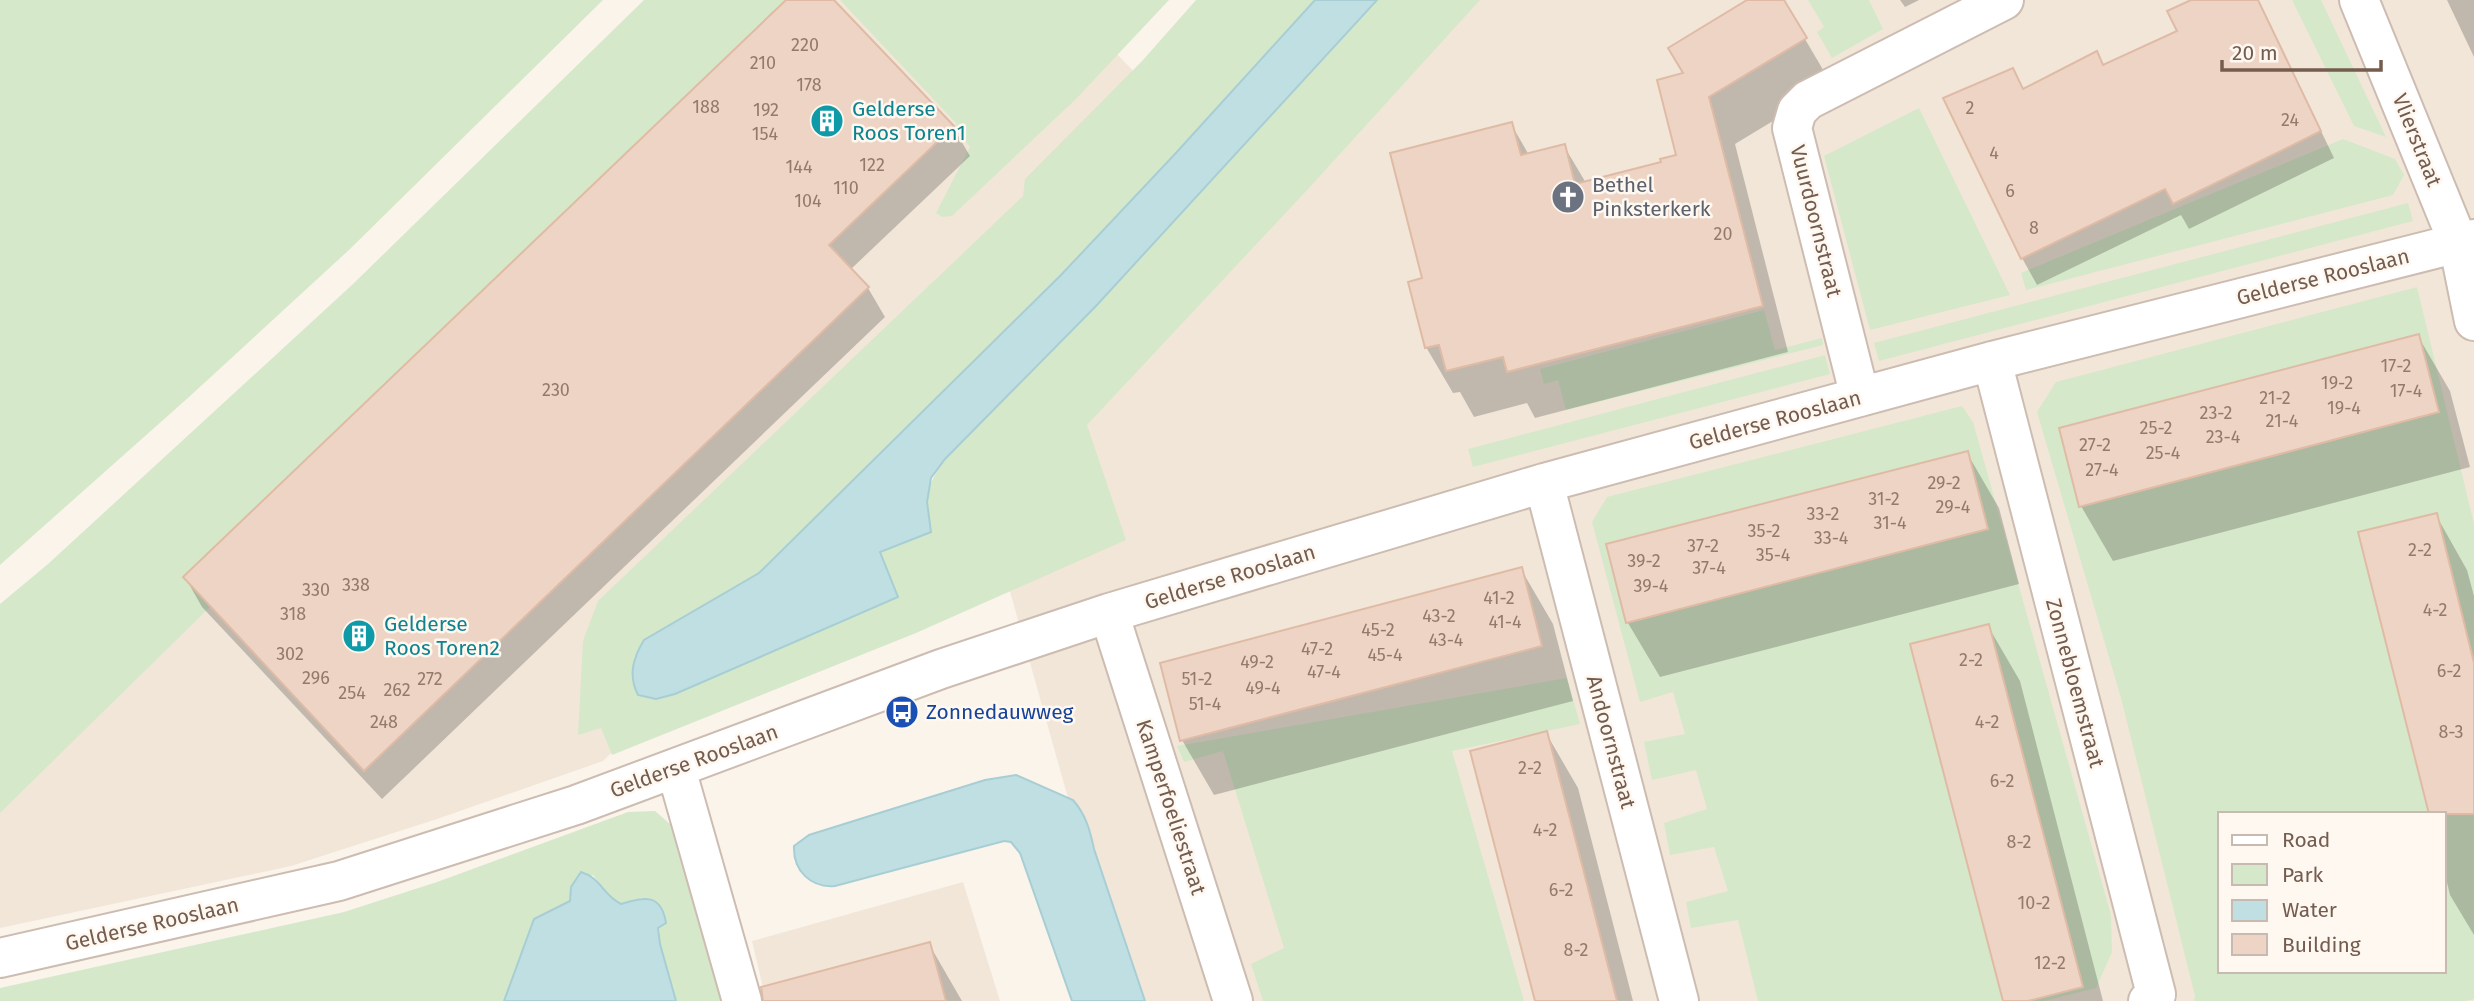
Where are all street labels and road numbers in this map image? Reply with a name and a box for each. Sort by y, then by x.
street label: Vlierstraat [2387,90,2448,191]
street label: Vuurdoornstraat [1785,142,1848,300]
street label: Gelderse Rooslaan [2234,243,2412,311]
street label: Gelderse Rooslaan [1686,385,1864,455]
street label: Gelderse Rooslaan [1141,539,1319,615]
street label: Zonnebloemstraat [2040,596,2110,771]
street label: Andoornstraat [1581,673,1641,812]
street label: Kamperfoeliestraat [1130,716,1212,898]
street label: Gelderse Rooslaan [606,718,782,804]
street label: Gelderse Rooslaan [63,891,241,957]

